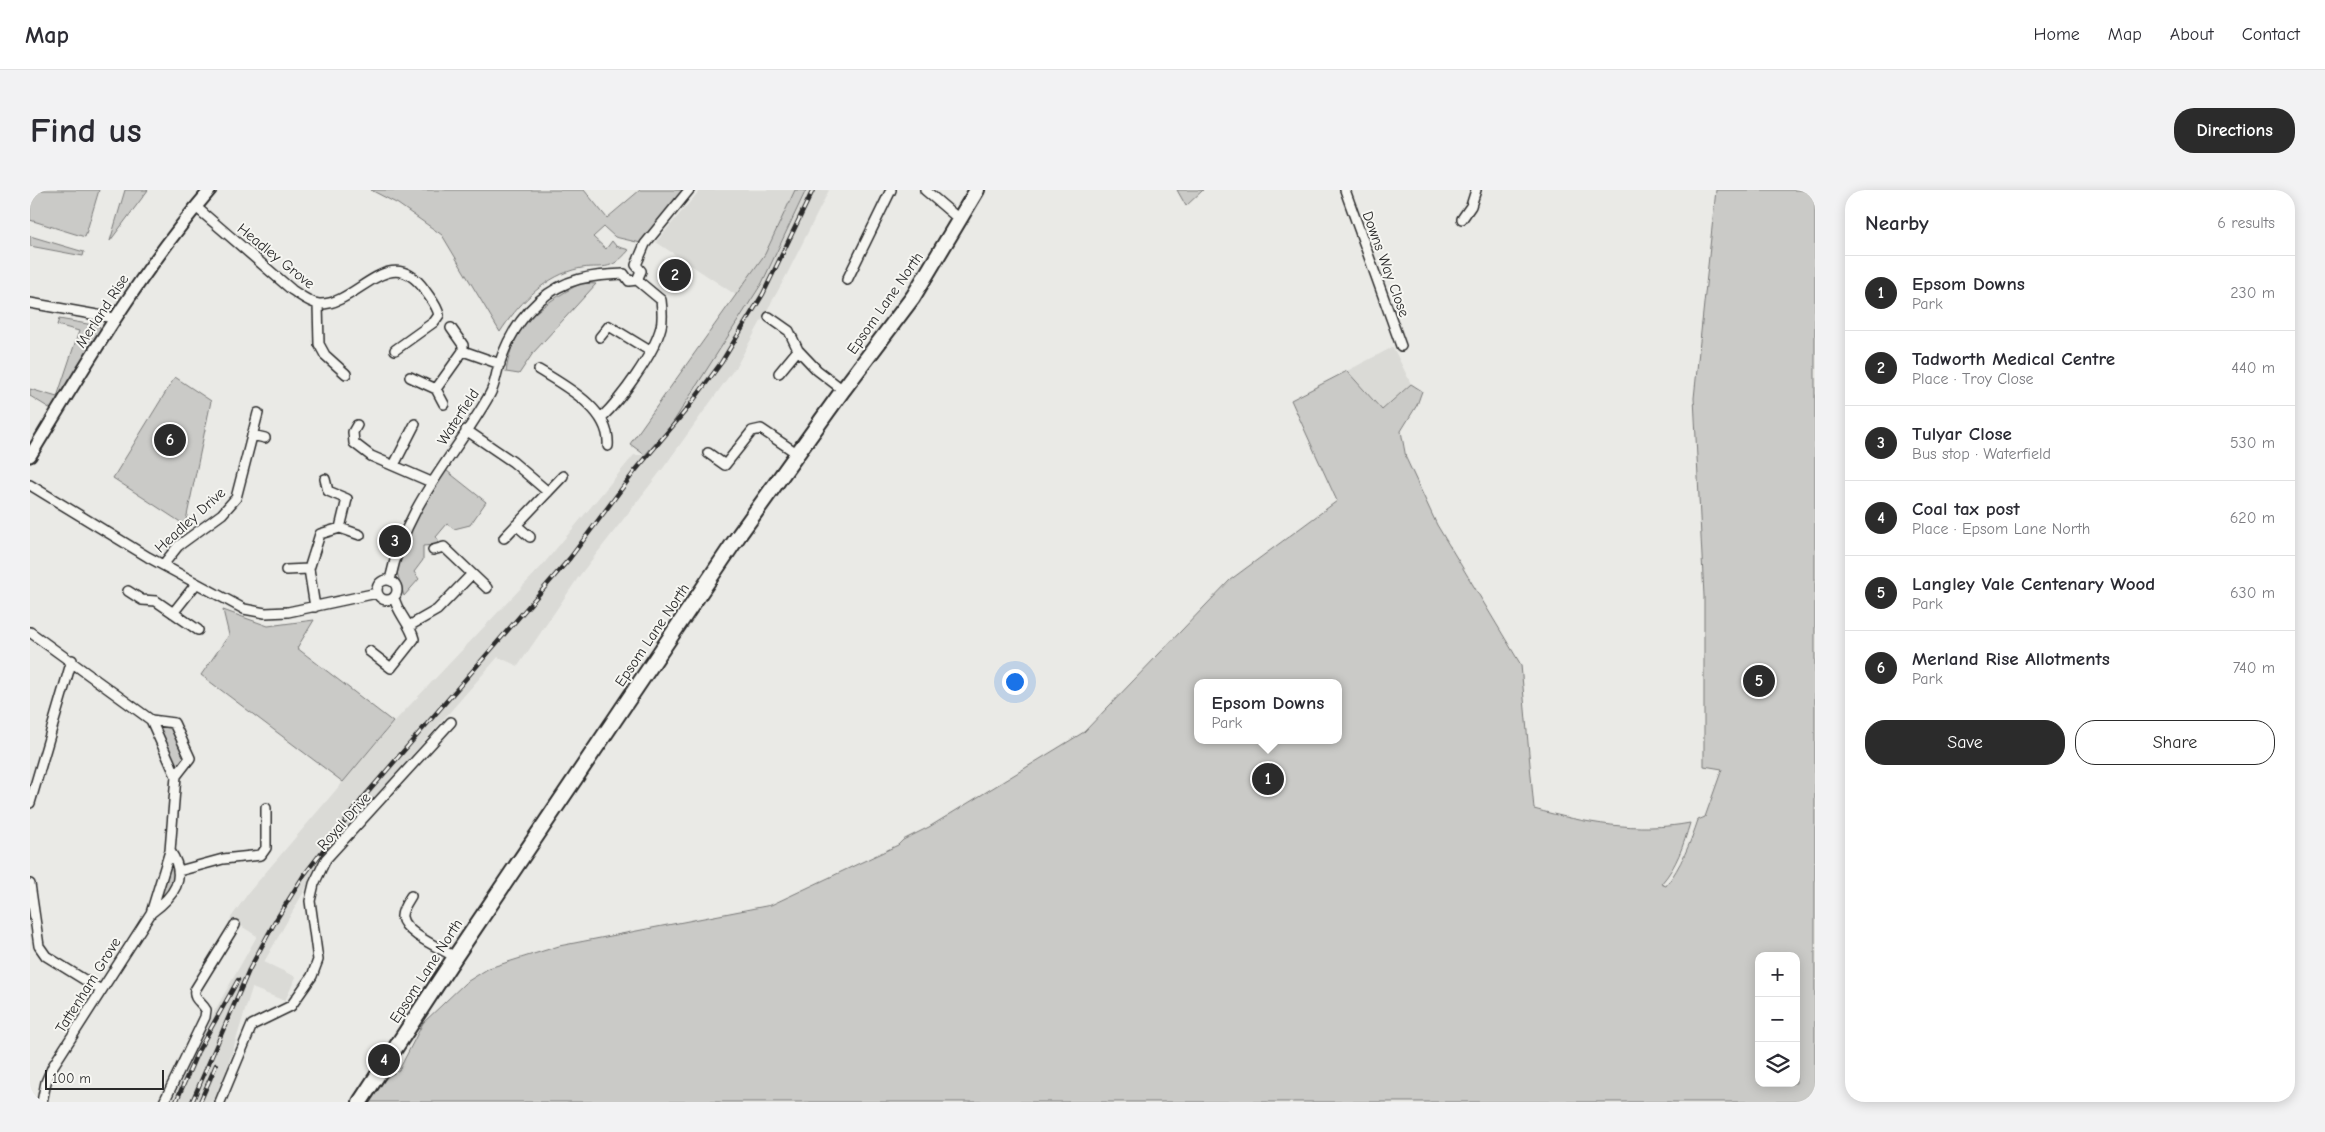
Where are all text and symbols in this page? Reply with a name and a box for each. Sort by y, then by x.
text: Map [25,21,69,49]
text: Home [2033,24,2080,45]
text: Map [2108,24,2142,45]
text: About [2170,24,2214,45]
text: Contact [2242,24,2300,45]
button: Directions [2174,108,2295,153]
text: Find us [30,110,142,151]
street label: Downs Way Close [1359,209,1414,320]
text: Nearby [1865,211,1929,235]
text: 6 results [2217,214,2275,232]
street label: Headley Grove [234,219,319,293]
street label: Epsom Lane North [843,249,927,357]
pin: 2 [659,256,691,294]
street label: Merland Rise [71,270,133,351]
text: Epsom Downs [1912,273,2025,295]
text: 1 [1878,284,1884,302]
text: 230 m [2230,284,2275,302]
text: Park [1912,295,1943,313]
text: Tadworth Medical Centre [1912,348,2115,370]
text: 2 [1877,359,1885,377]
text: 440 m [2231,359,2275,377]
text: Place · Troy Close [1912,370,2034,388]
street label: Waterfield [433,386,483,448]
pin: 6 [154,421,186,459]
text: Tulyar Close [1912,423,2012,445]
text: 3 [1877,434,1885,452]
text: 530 m [2230,434,2275,452]
text: Bus stop · Waterfield [1912,445,2051,463]
street label: Headley Drive [151,483,229,556]
text: Coal tax post [1912,498,2020,520]
text: 4 [1877,509,1885,527]
text: 620 m [2230,509,2275,527]
text: Place · Epsom Lane North [1912,520,2090,538]
pin: 3 [379,522,411,560]
text: Langley Vale Centenary Wood [1912,573,2155,595]
street label: Epsom Lane North [611,580,693,690]
text: 5 [1877,584,1885,602]
text: 630 m [2230,584,2275,602]
text: Park [1912,595,1943,613]
text: Merland Rise Allotments [1912,648,2110,670]
text: 6 [1877,659,1885,677]
text: 740 m [2233,659,2275,677]
pin: 5 [1743,662,1775,700]
your location [1002,669,1028,695]
text: Park [1912,670,1943,688]
popup [1194,679,1342,744]
text: Epsom Downs [1212,692,1324,714]
text: Park [1212,714,1242,732]
button: Save [1865,720,2065,765]
button: Share [2075,720,2275,765]
pin: 1 [1252,760,1284,798]
street label: Royal Drive [313,788,375,854]
street label: Epsom Lane North [386,916,466,1026]
street label: Tattenham Grove [51,934,125,1036]
map controls [1755,952,1800,1087]
button: + [1755,952,1800,997]
button: − [1755,997,1800,1042]
pin: 4 [368,1041,400,1079]
button: layers [1755,1042,1800,1087]
scale bar [45,1067,164,1090]
text: 100 m [52,1070,91,1087]

